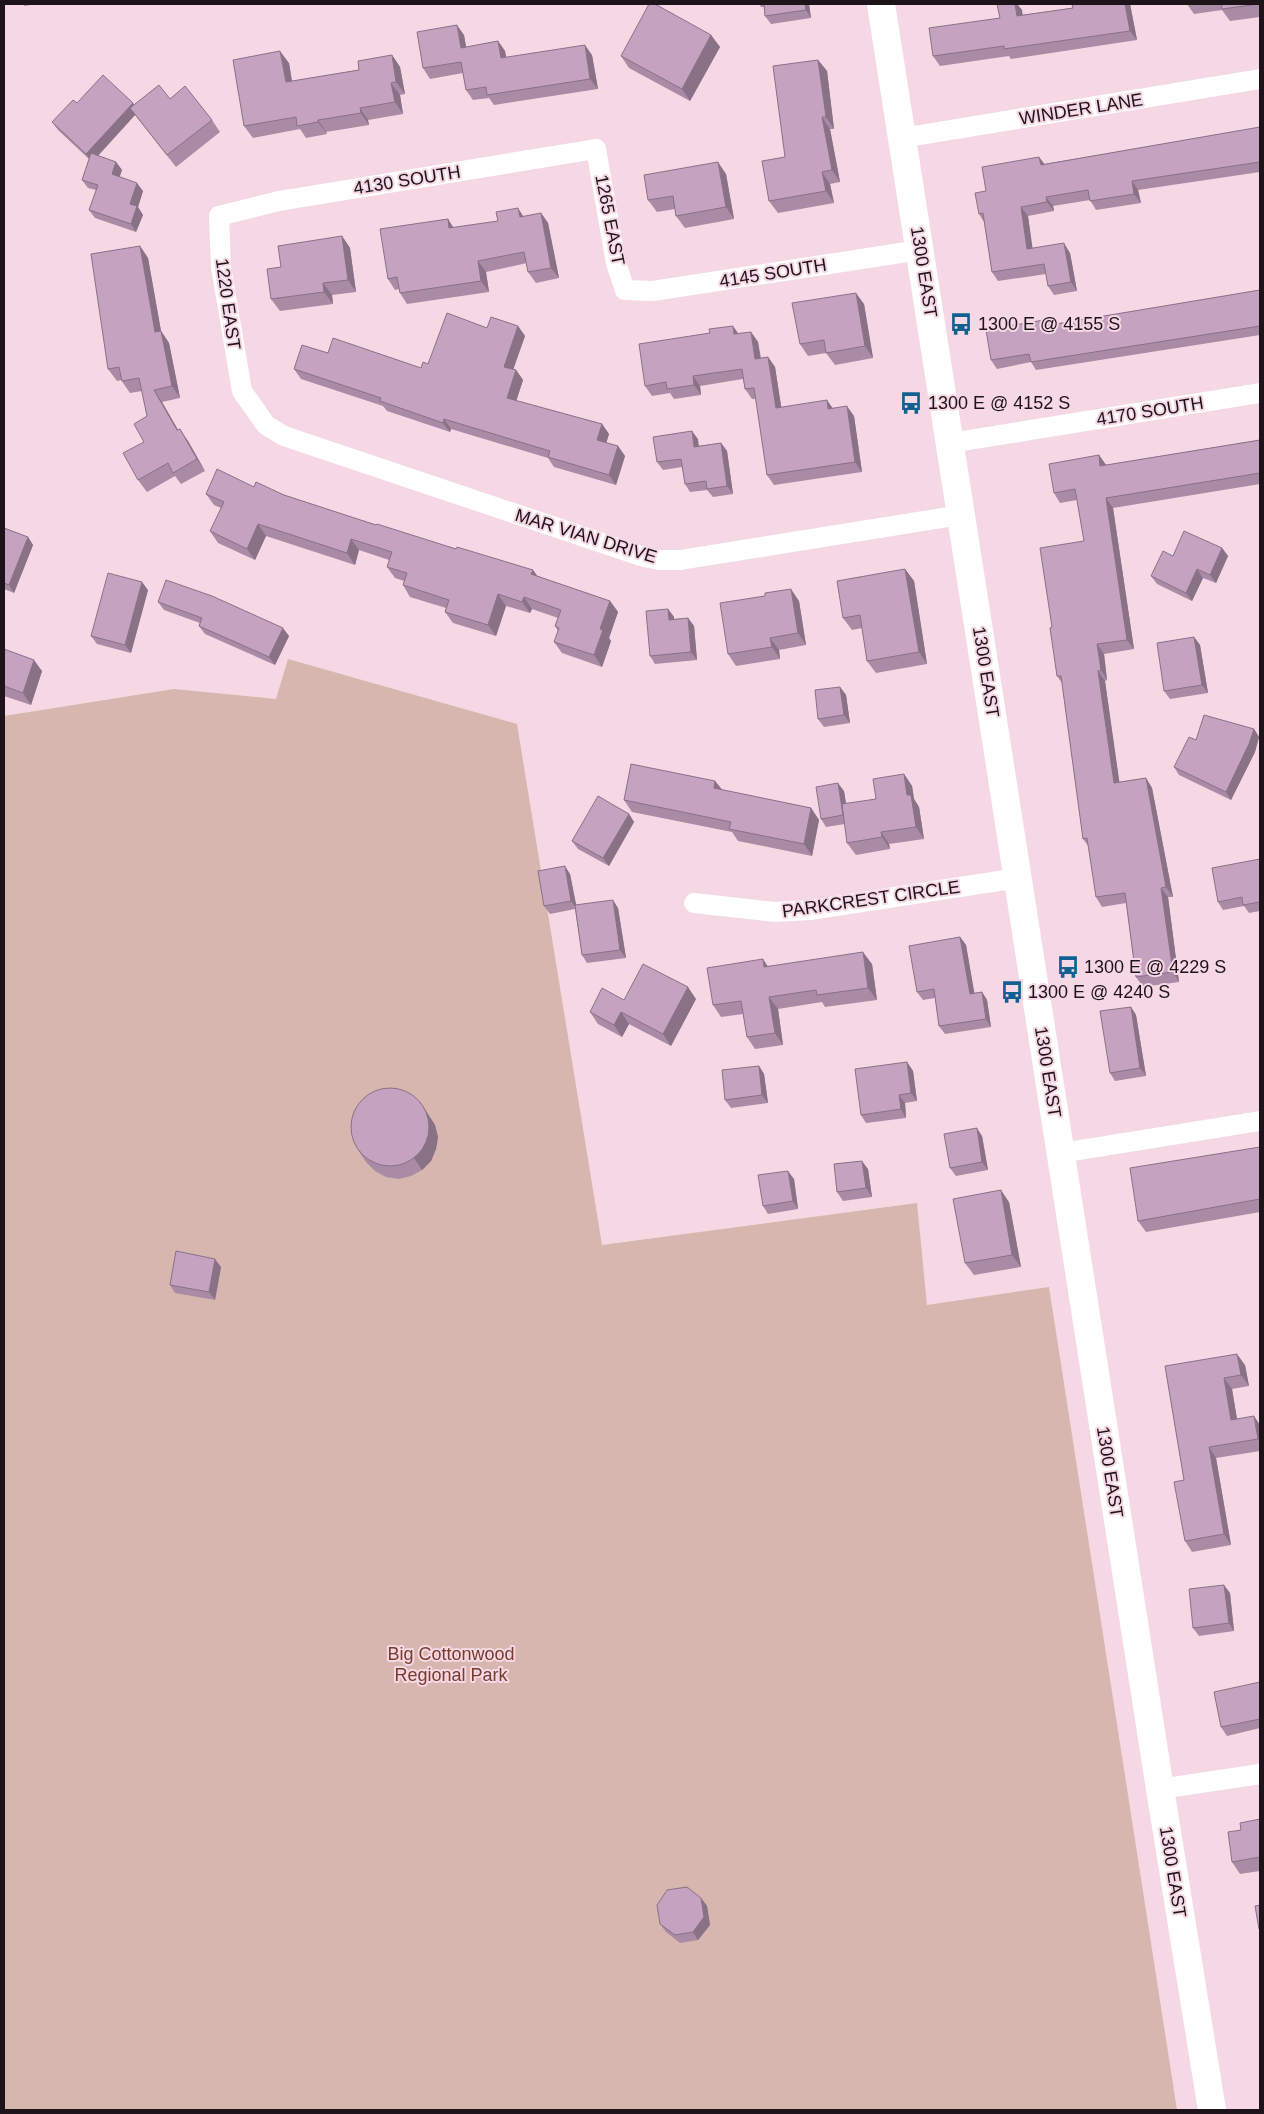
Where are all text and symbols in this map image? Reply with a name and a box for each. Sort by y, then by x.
street label: WINDER LANE [1018,89,1144,129]
street label: 4130 SOUTH [352,162,462,198]
street label: 1265 EAST [591,173,629,267]
street label: 1300 EAST [907,225,941,319]
street label: 4145 SOUTH [718,255,828,291]
street label: 1220 EAST [212,257,244,351]
bus stop icon: 1300 E @ 4155 S [948,311,974,337]
place label: 1300 E @ 4155 S [978,314,1120,334]
bus stop icon: 1300 E @ 4152 S [898,390,924,416]
place label: 1300 E @ 4152 S [928,393,1070,413]
street label: 4170 SOUTH [1095,393,1205,429]
street label: MAR VIAN DRIVE [513,505,659,567]
street label: 1300 EAST [969,625,1003,719]
street label: PARKCREST CIRCLE [781,877,961,921]
bus stop icon: 1300 E @ 4229 S [1055,954,1081,980]
place label: 1300 E @ 4229 S [1084,957,1226,977]
bus stop icon: 1300 E @ 4240 S [999,979,1025,1005]
place label: 1300 E @ 4240 S [1028,982,1170,1002]
street label: 1300 EAST [1031,1025,1065,1119]
street label: 1300 EAST [1093,1425,1127,1519]
park label: Big Cottonwood Regional Park [387,1644,515,1685]
street label: 1300 EAST [1156,1825,1190,1919]

